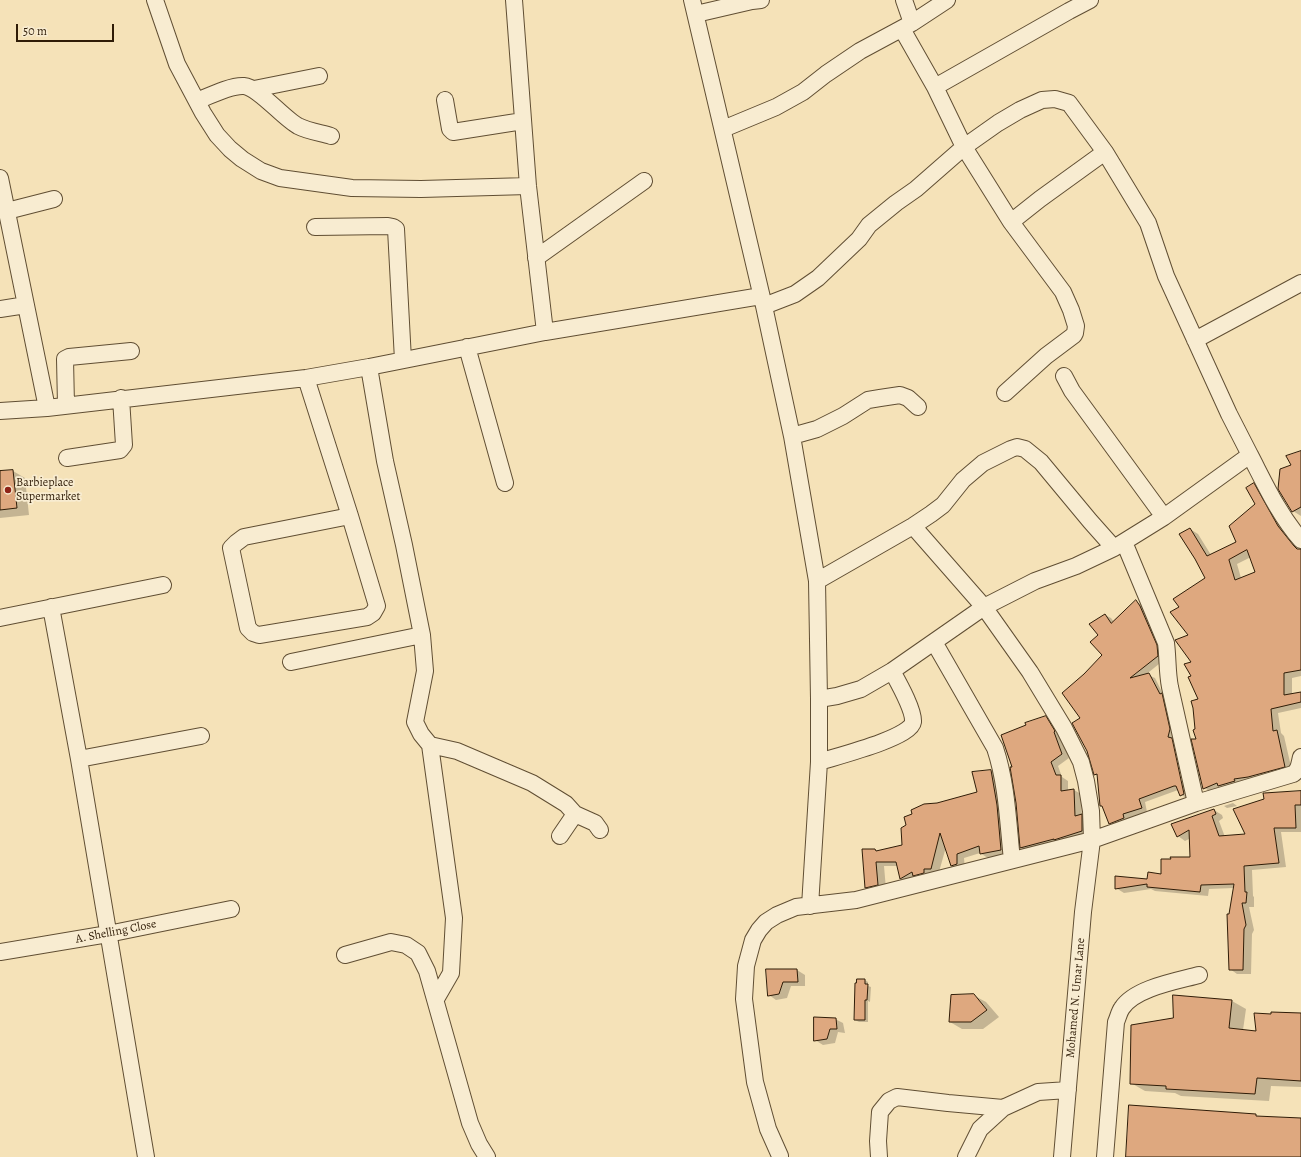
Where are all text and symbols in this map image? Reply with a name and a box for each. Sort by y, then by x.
scale bar [18,16,116,42]
text: 50 m [23,23,47,39]
place label: Barbieplace Supermarket [16,476,80,504]
marker: Barbieplace Supermarket [3,485,13,495]
street label: A. Shelling Close [74,917,158,947]
street label: Mohamed N. Umar Lane [1064,937,1088,1059]

